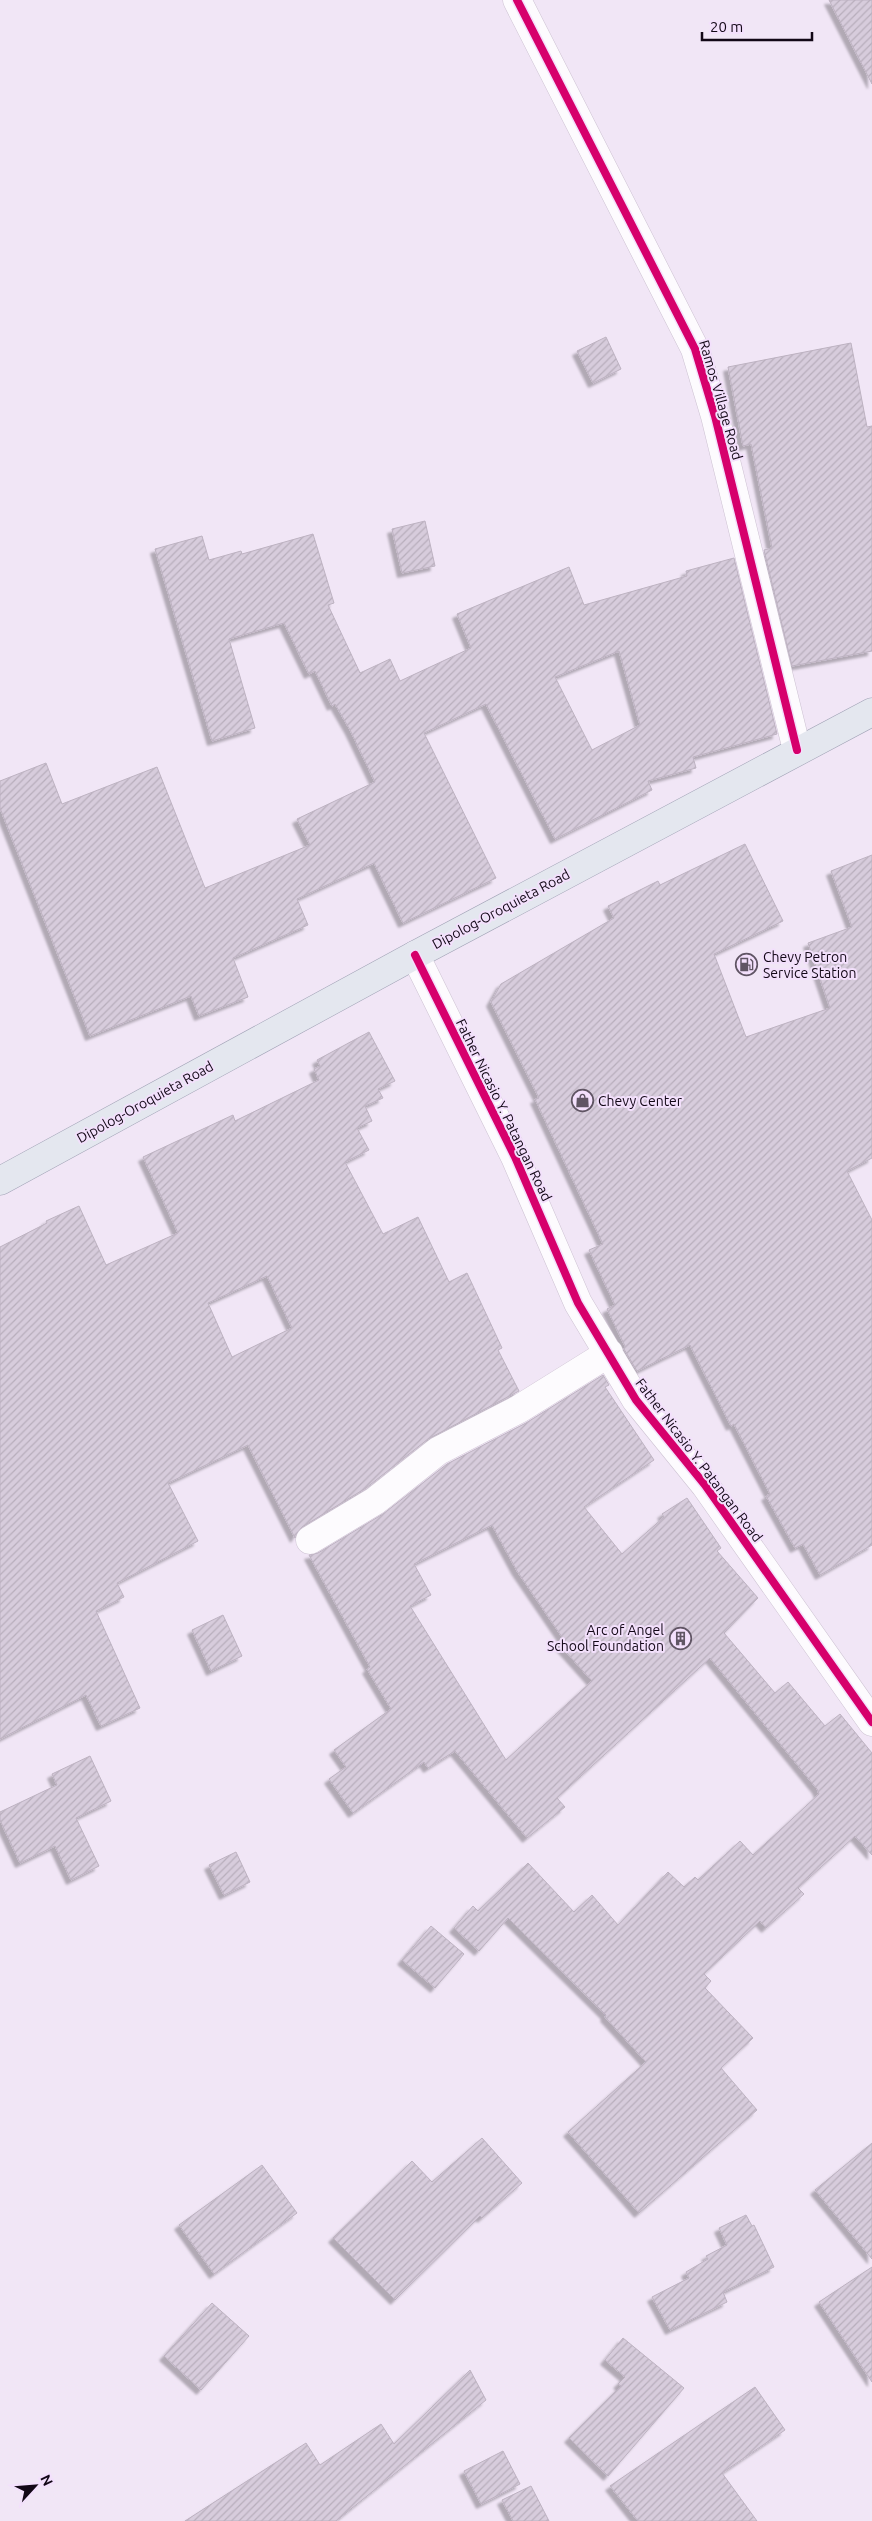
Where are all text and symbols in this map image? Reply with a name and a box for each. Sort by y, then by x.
scale bar [702,10,812,42]
text: 20 m [710,18,743,35]
street label: Ramos Village Road [696,338,746,462]
street label: Dipolog-Oroquieta Road [429,866,573,952]
place label: Chevy Petron Service Station [763,949,856,981]
fuel station icon: Chevy Petron Service Station [735,953,759,977]
street label: Father Nicasio Y. Patangan Road [453,1016,555,1204]
street label: Dipolog-Oroquieta Road [74,1058,216,1146]
shop icon: Chevy Center [570,1089,594,1113]
place label: Chevy Center [598,1093,683,1109]
street label: Father Nicasio Y. Patangan Road [632,1375,766,1545]
place label: Arc of Angel School Foundation [547,1622,664,1654]
building icon: Arc of Angel School Foundation [668,1626,692,1650]
north arrow [10,2461,60,2511]
text: N [37,2472,56,2489]

